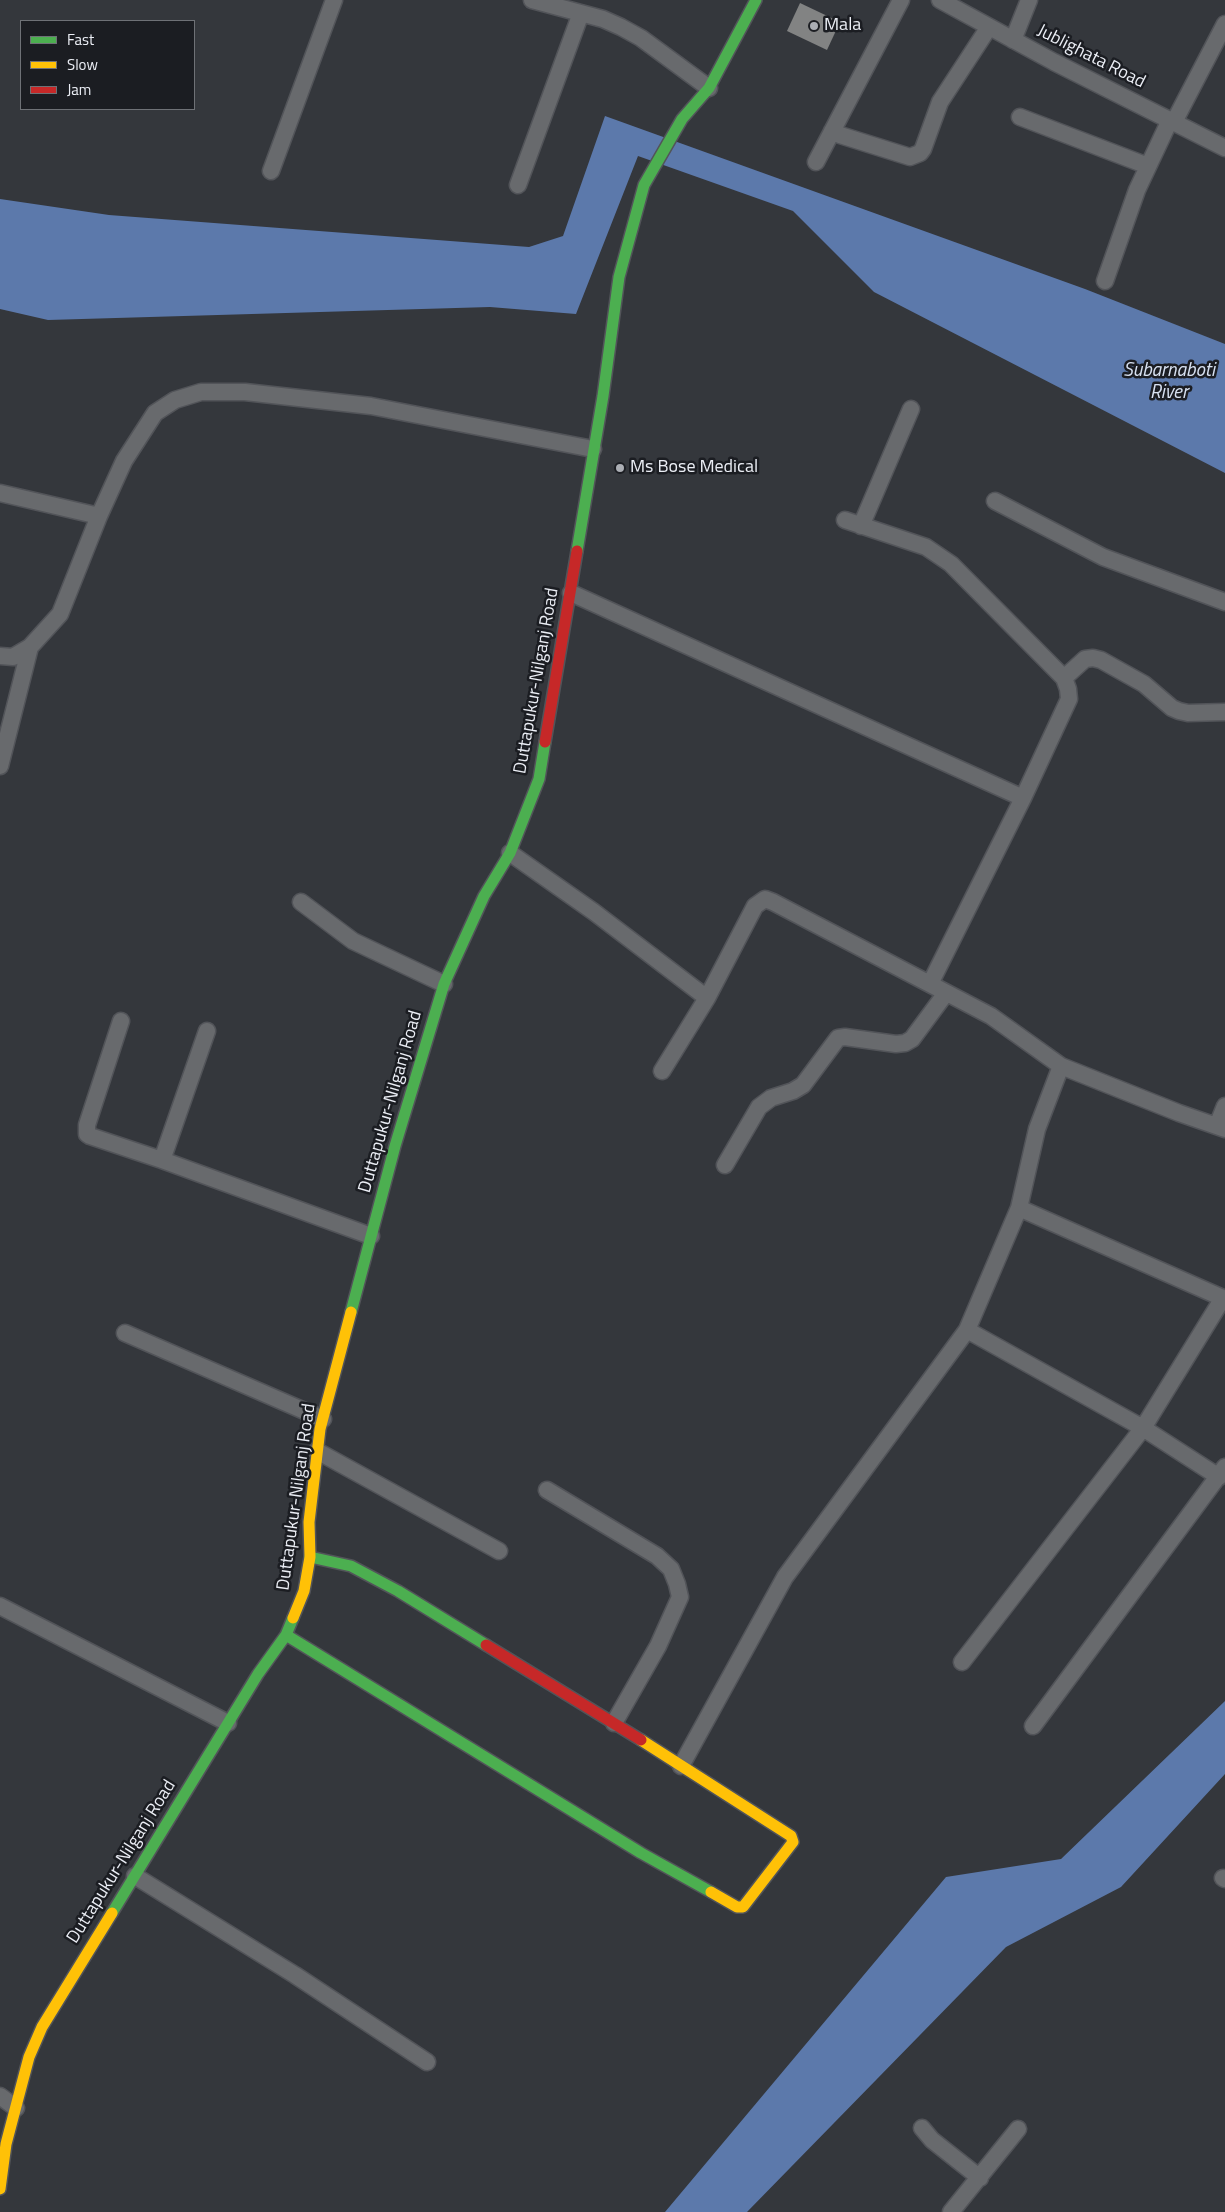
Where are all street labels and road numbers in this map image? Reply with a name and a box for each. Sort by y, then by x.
street label: Jublighata Road [1033,20,1149,94]
street label: Duttapukur-Nilganj Road [510,586,564,776]
street label: Duttapukur-Nilganj Road [355,1008,427,1196]
street label: Duttapukur-Nilganj Road [273,1402,321,1592]
street label: Duttapukur-Nilganj Road [63,1776,181,1948]

